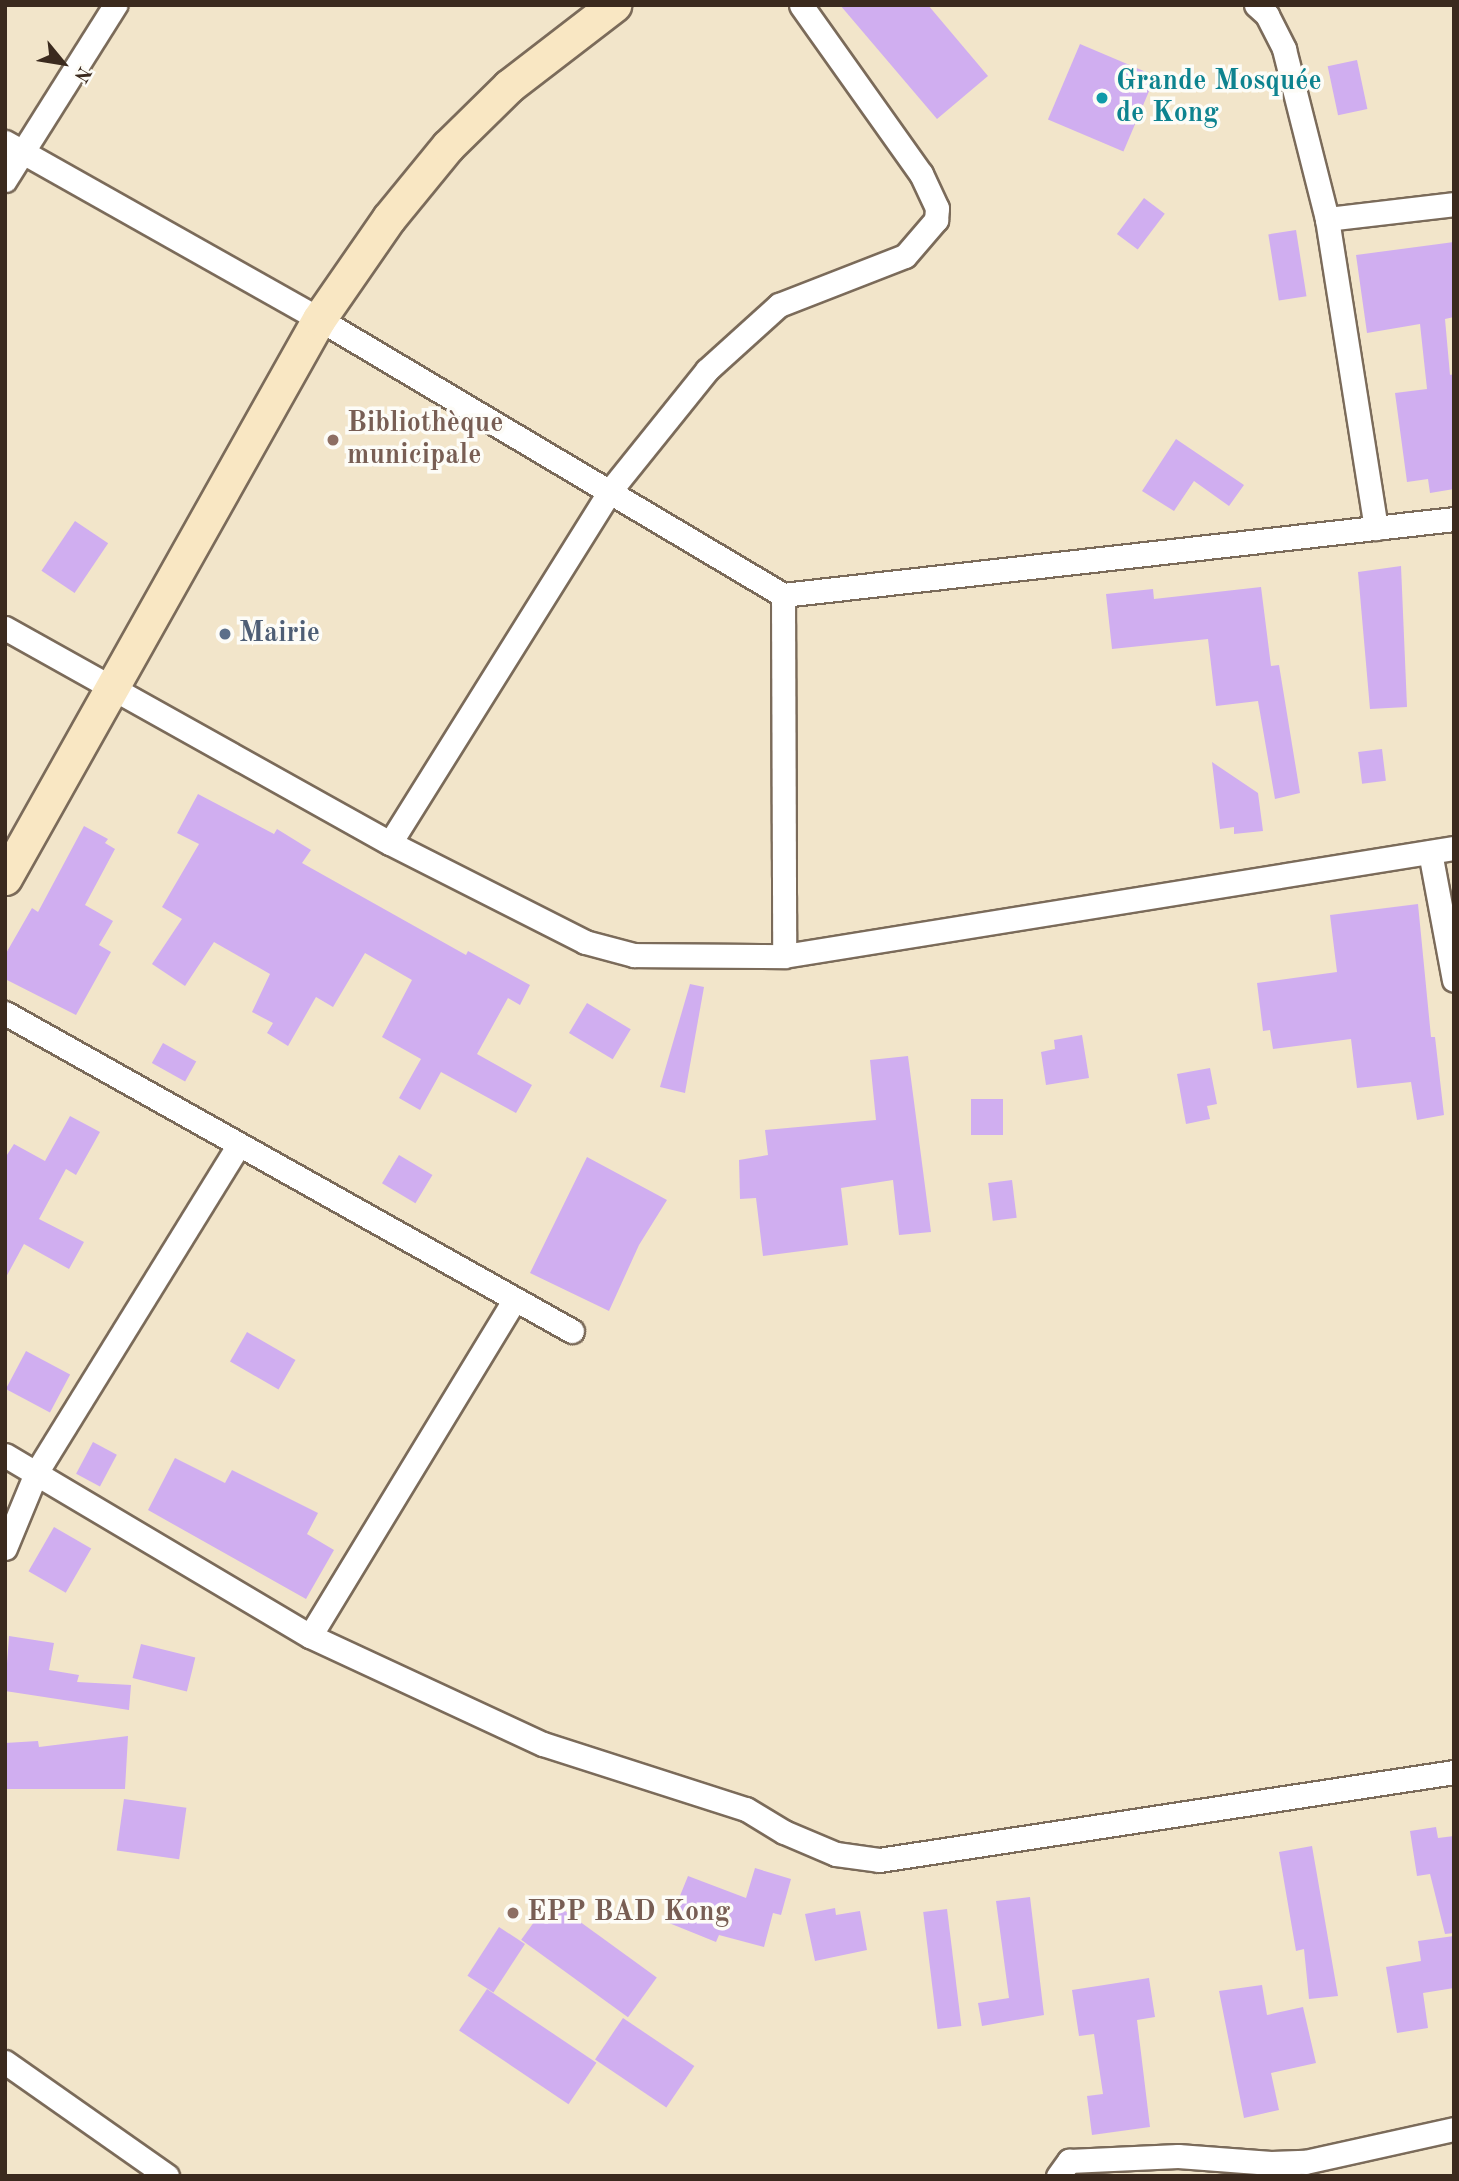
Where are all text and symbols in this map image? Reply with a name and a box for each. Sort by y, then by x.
north arrow [28,28,98,98]
text: N [70,63,93,85]
place label: Grande Mosquée de Kong [1116,65,1322,131]
marker: Grande Mosquée de Kong [1094,90,1110,106]
place label: Bibliothèque municipale [347,407,503,473]
marker: Bibliothèque municipale [325,432,341,448]
place label: Mairie [239,617,320,651]
marker: Mairie [217,626,233,642]
place label: EPP BAD Kong [527,1896,730,1930]
marker: EPP BAD Kong [505,1905,521,1921]

